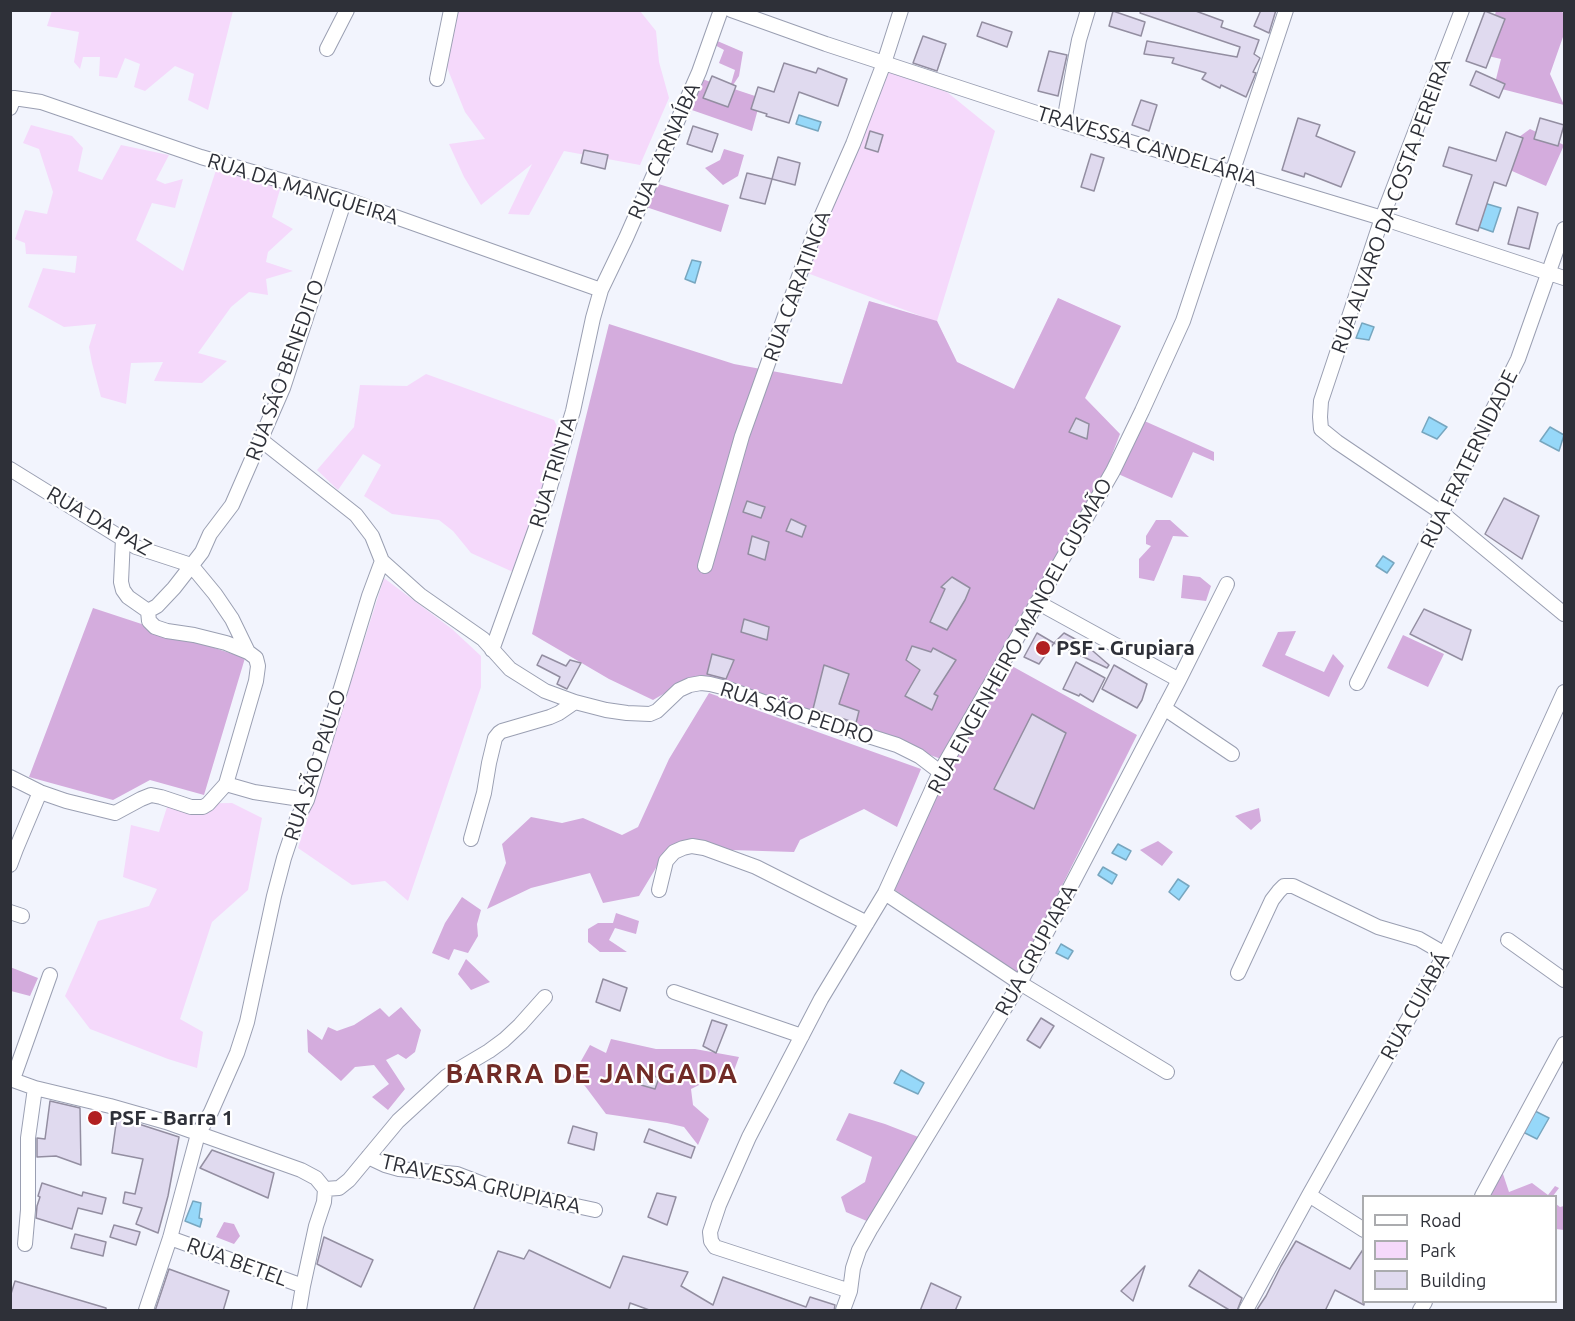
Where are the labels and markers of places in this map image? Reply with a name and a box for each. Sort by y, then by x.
place label: PSF - Grupiara [1056,635,1195,661]
marker: PSF - Grupiara [1034,639,1052,657]
place label: PSF - Barra 1 [109,1105,233,1131]
marker: PSF - Barra 1 [86,1109,104,1127]

